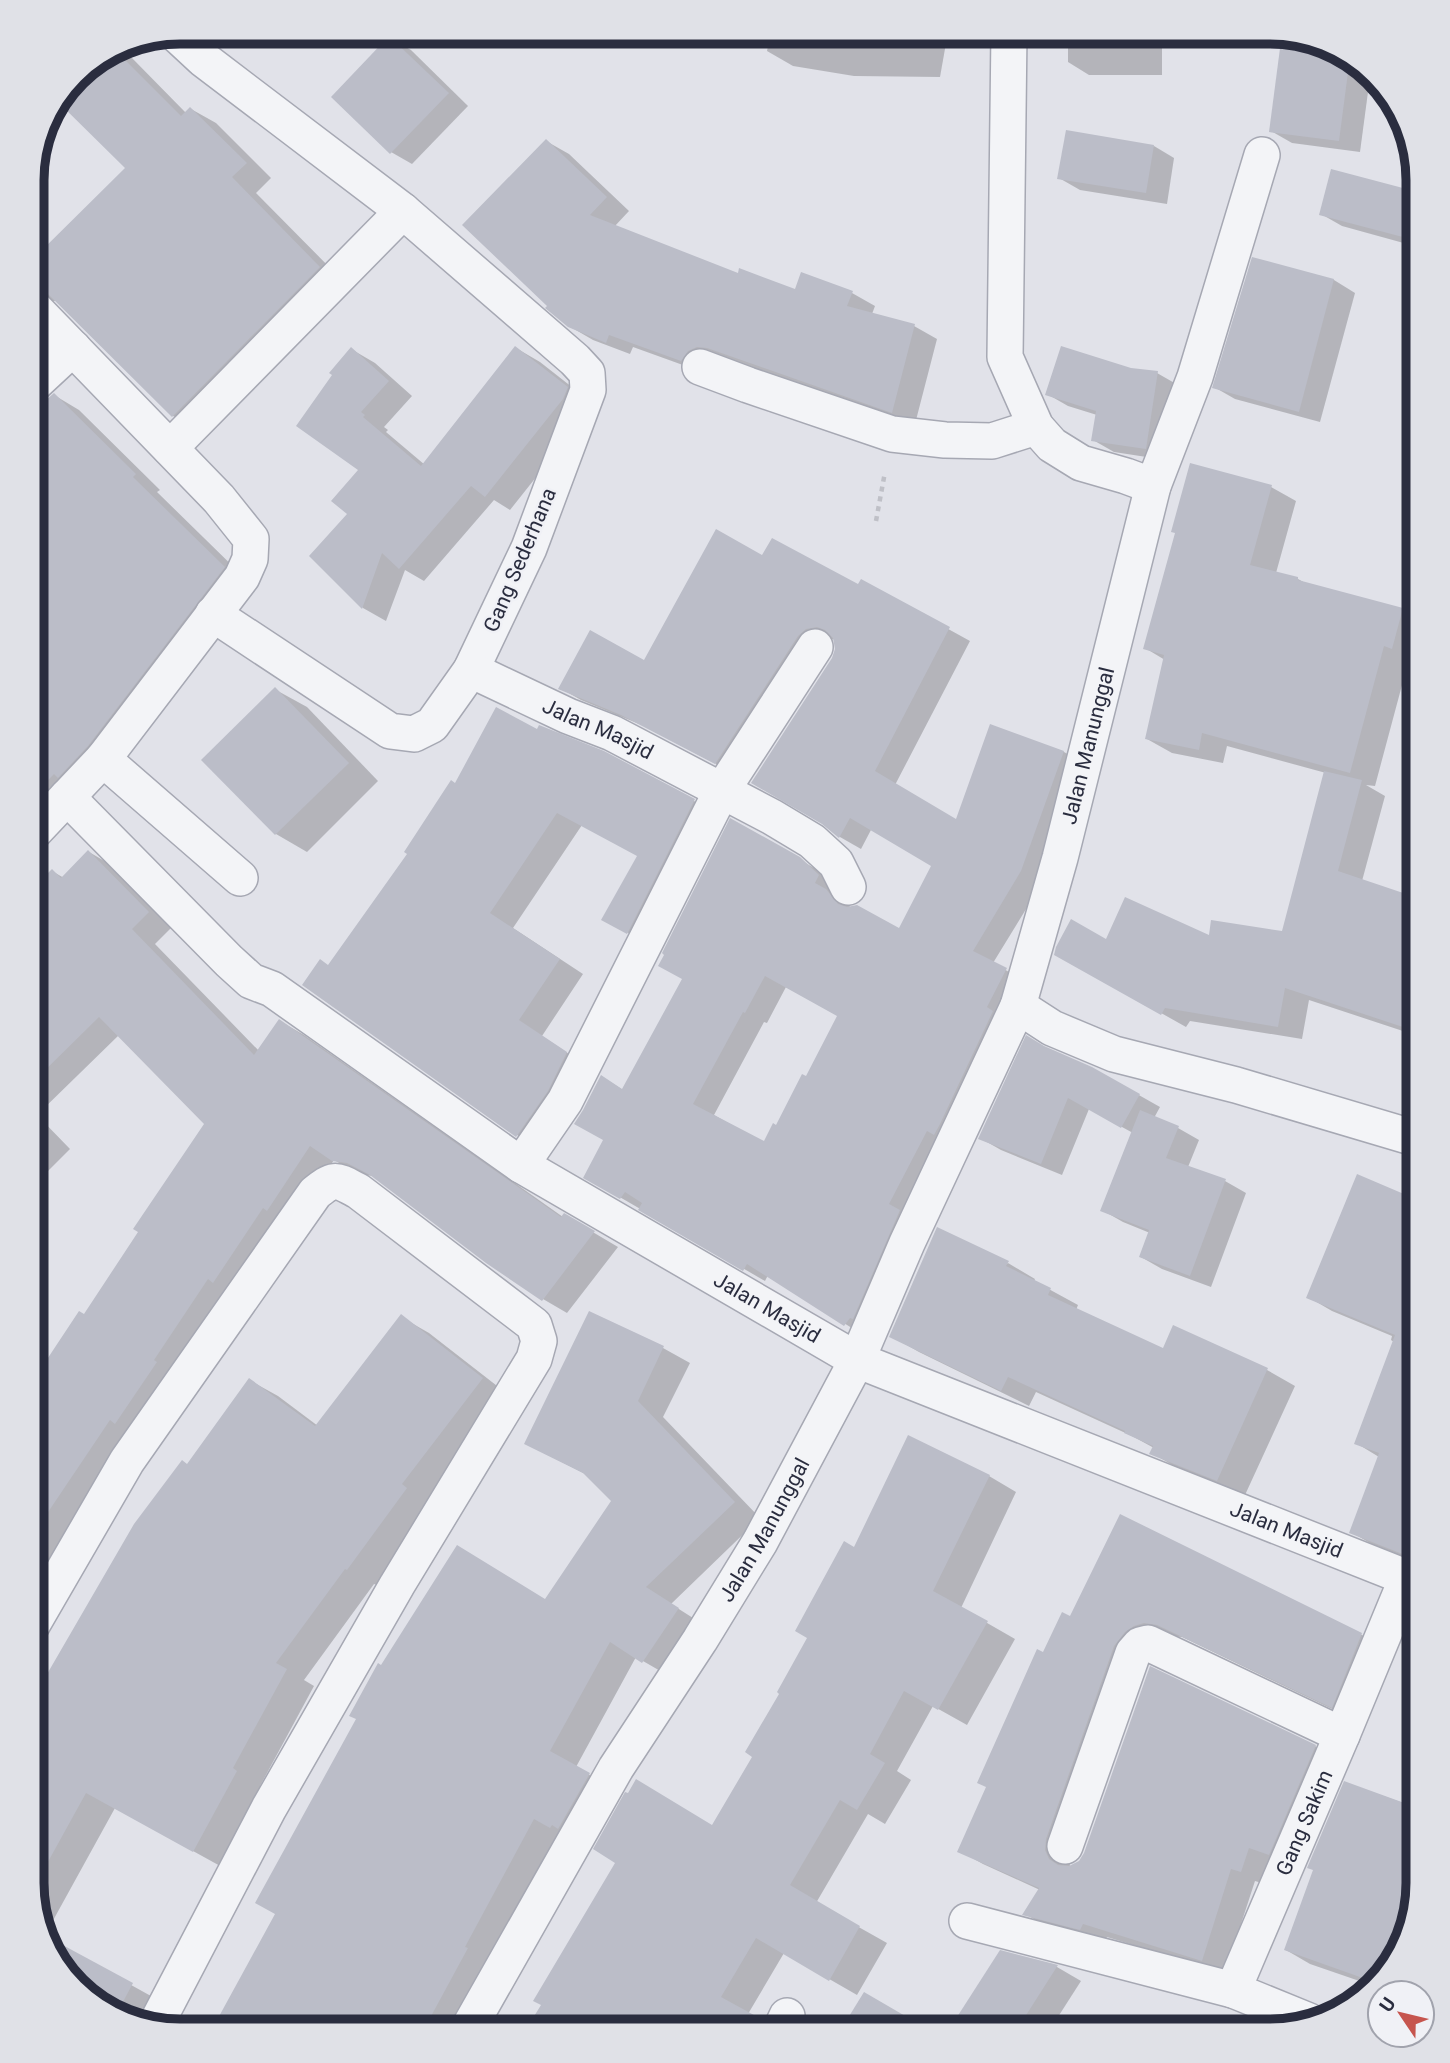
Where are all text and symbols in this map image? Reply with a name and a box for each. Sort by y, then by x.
street label: Gang Sederhana [479,484,561,636]
street label: Jalan Manunggal [1057,665,1119,827]
street label: Jalan Masjid [539,694,657,765]
street label: Jalan Masjid [709,1267,824,1348]
street label: Jalan Manunggal [714,1454,814,1606]
street label: Jalan Masjid [1227,1497,1346,1563]
street label: Gang Sakim [1271,1766,1338,1879]
north arrow [1366,1979,1436,2049]
text: U [1374,1993,1400,2016]

